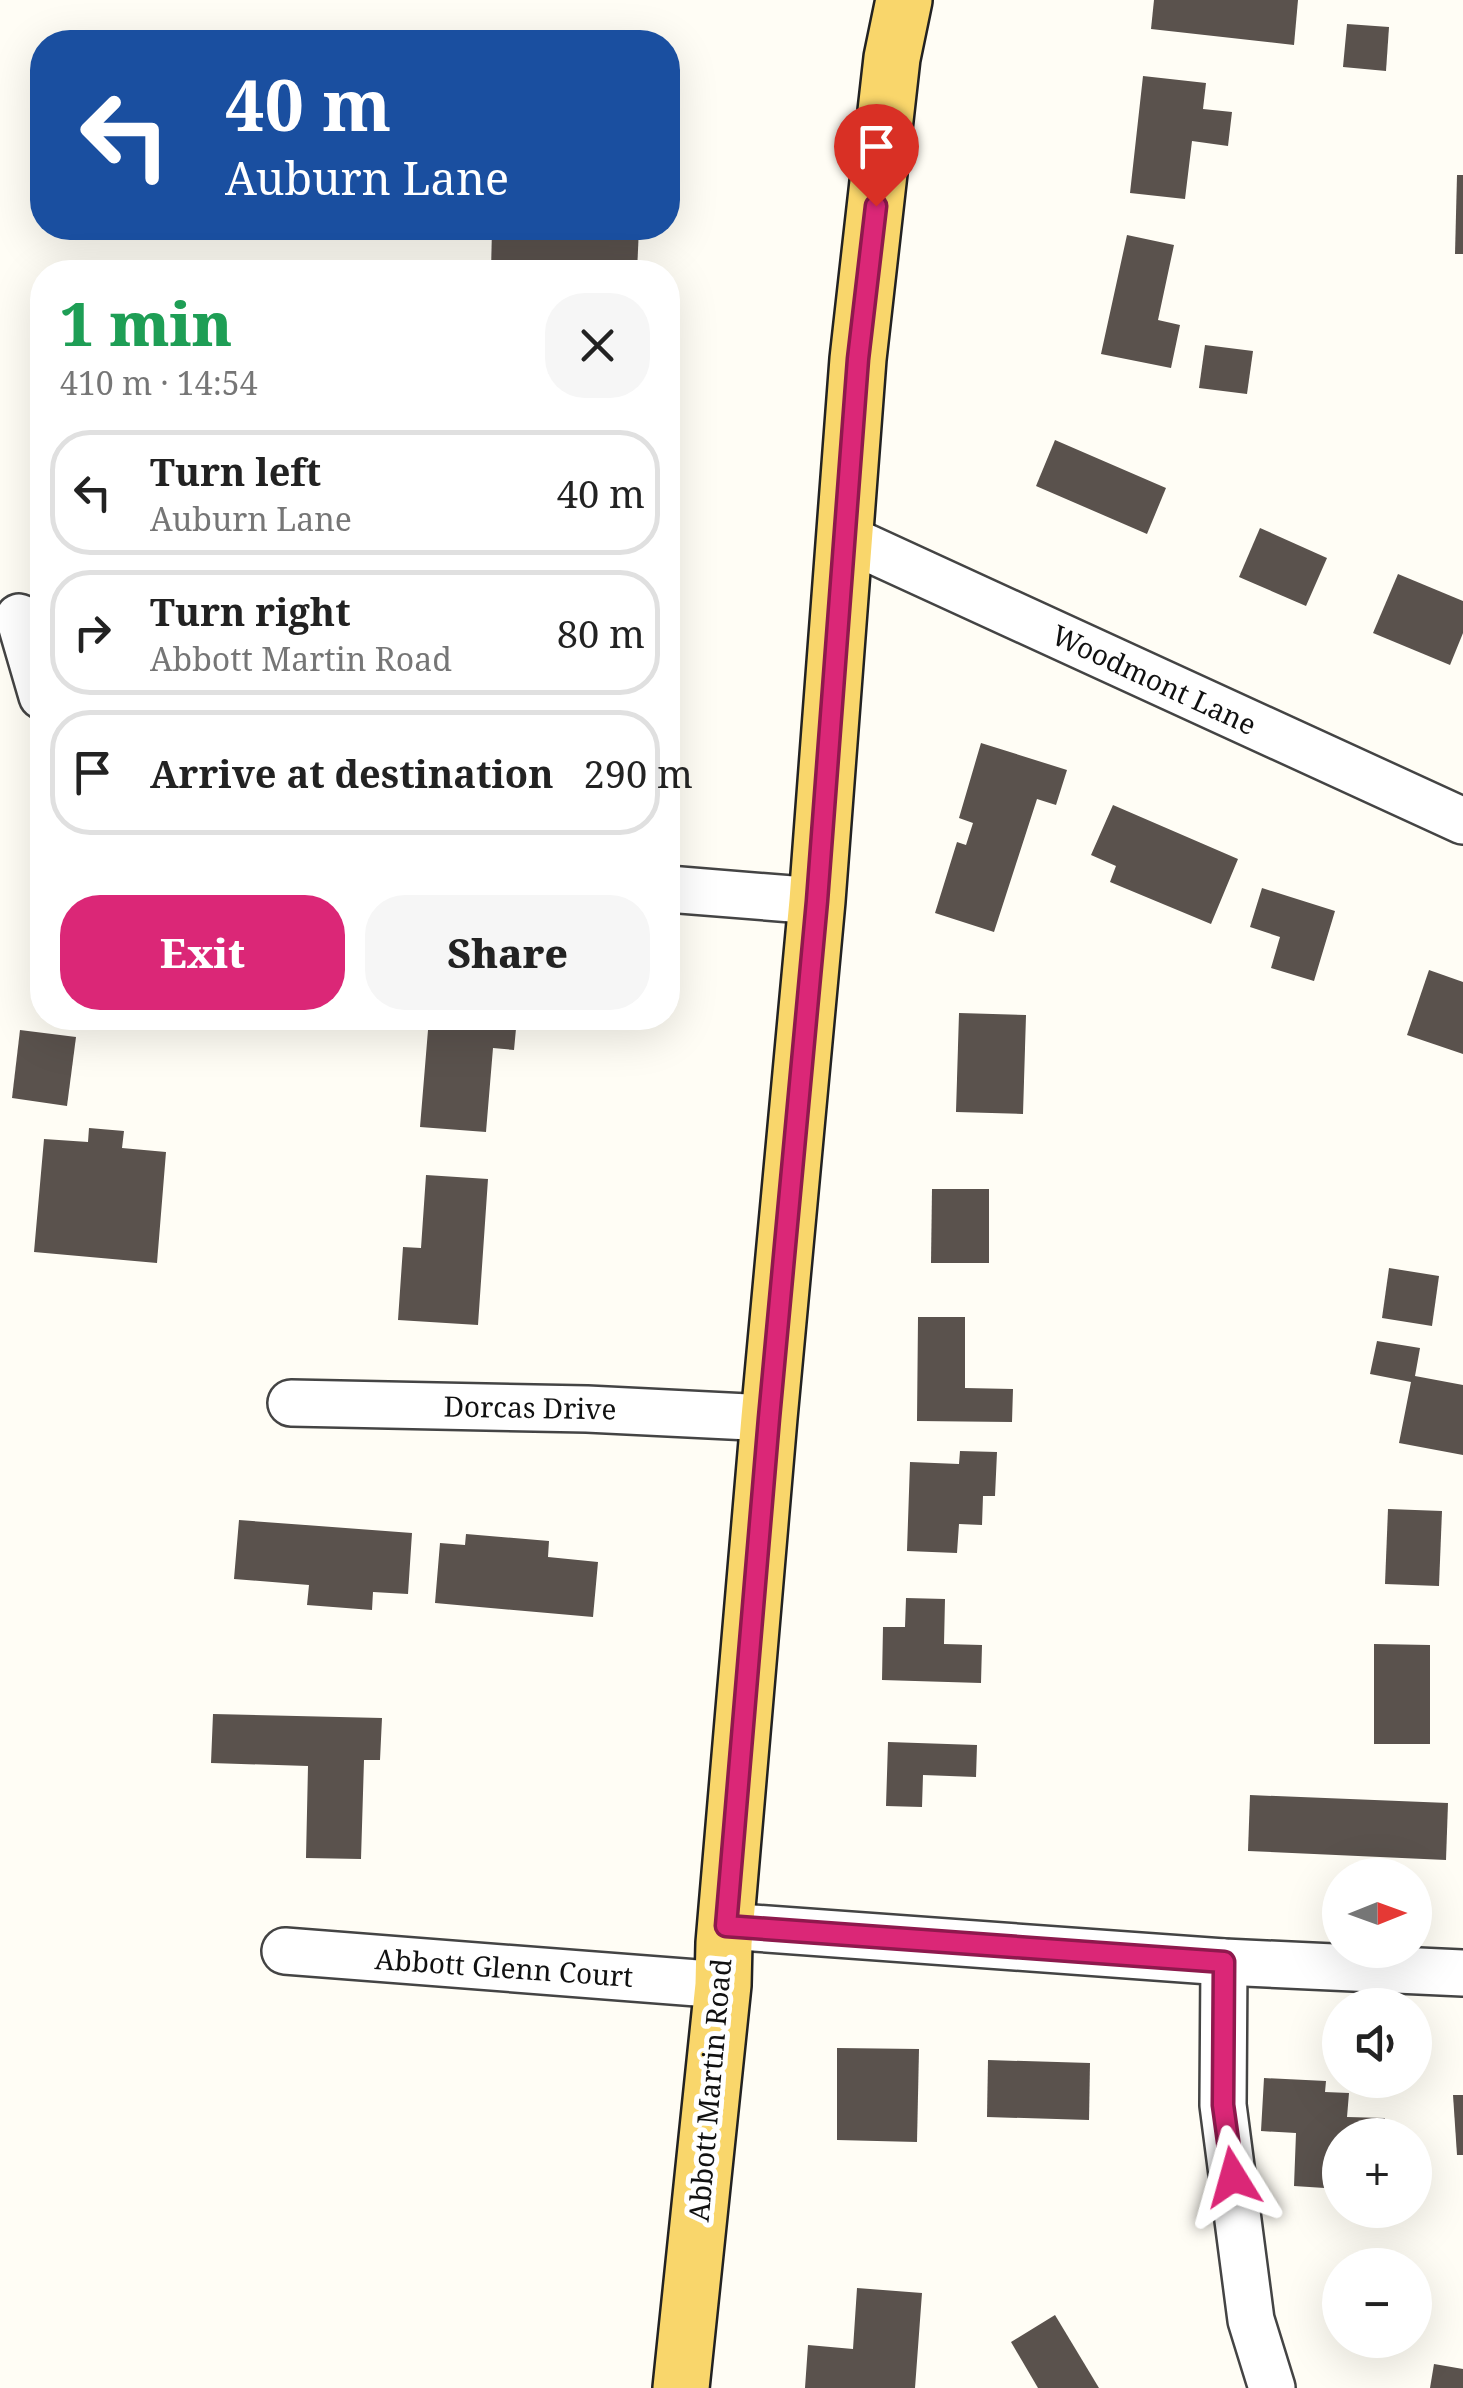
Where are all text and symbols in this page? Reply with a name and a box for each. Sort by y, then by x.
text: 40 m [225,56,391,152]
icon: left [60,70,190,200]
pin [834,104,919,207]
icon: arrive [849,119,904,174]
text: Auburn Lane [225,147,509,208]
text: 1 min [60,282,232,364]
button: close [545,293,650,398]
text: 410 m · 14:54 [60,361,258,404]
text: Turn left [150,445,321,497]
icon: left [65,465,120,520]
text: 40 m [557,467,645,519]
text: Auburn Lane [150,497,352,540]
text: Turn right [150,585,351,637]
icon: right [65,605,120,660]
text: 80 m [557,607,645,659]
street label: Woodmont Lane [1046,615,1263,743]
text: Abbott Martin Road [150,637,452,680]
icon: arrive [65,745,120,800]
text: Arrive at destination [150,747,554,799]
text: 290 m [584,747,693,799]
button: Exit [60,895,345,1010]
button: Share [365,895,650,1010]
street label: Dorcas Drive [443,1386,617,1428]
north arrow [1322,1858,1432,1968]
map controls [1322,1858,1432,2358]
street label: Abbott Glenn Court [374,1939,634,1995]
street label: Abbott Martin Road [679,1957,739,2223]
button: sound [1322,1988,1432,2098]
button: + [1322,2118,1432,2228]
position arrow [1181,2125,1285,2229]
button: − [1322,2248,1432,2358]

